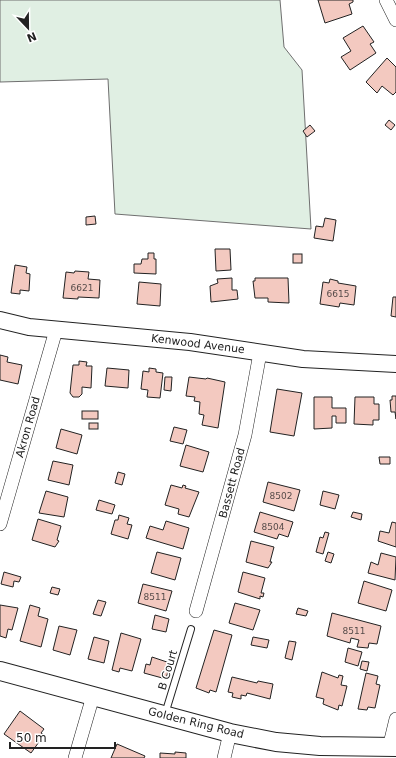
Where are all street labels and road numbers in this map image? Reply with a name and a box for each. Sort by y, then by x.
street label: Kenwood Avenue [150,332,246,356]
street label: Akron Road [13,395,43,459]
street label: Bassett Road [216,446,248,520]
street label: B Court [156,648,180,692]
street label: Golden Ring Road [147,705,245,741]

